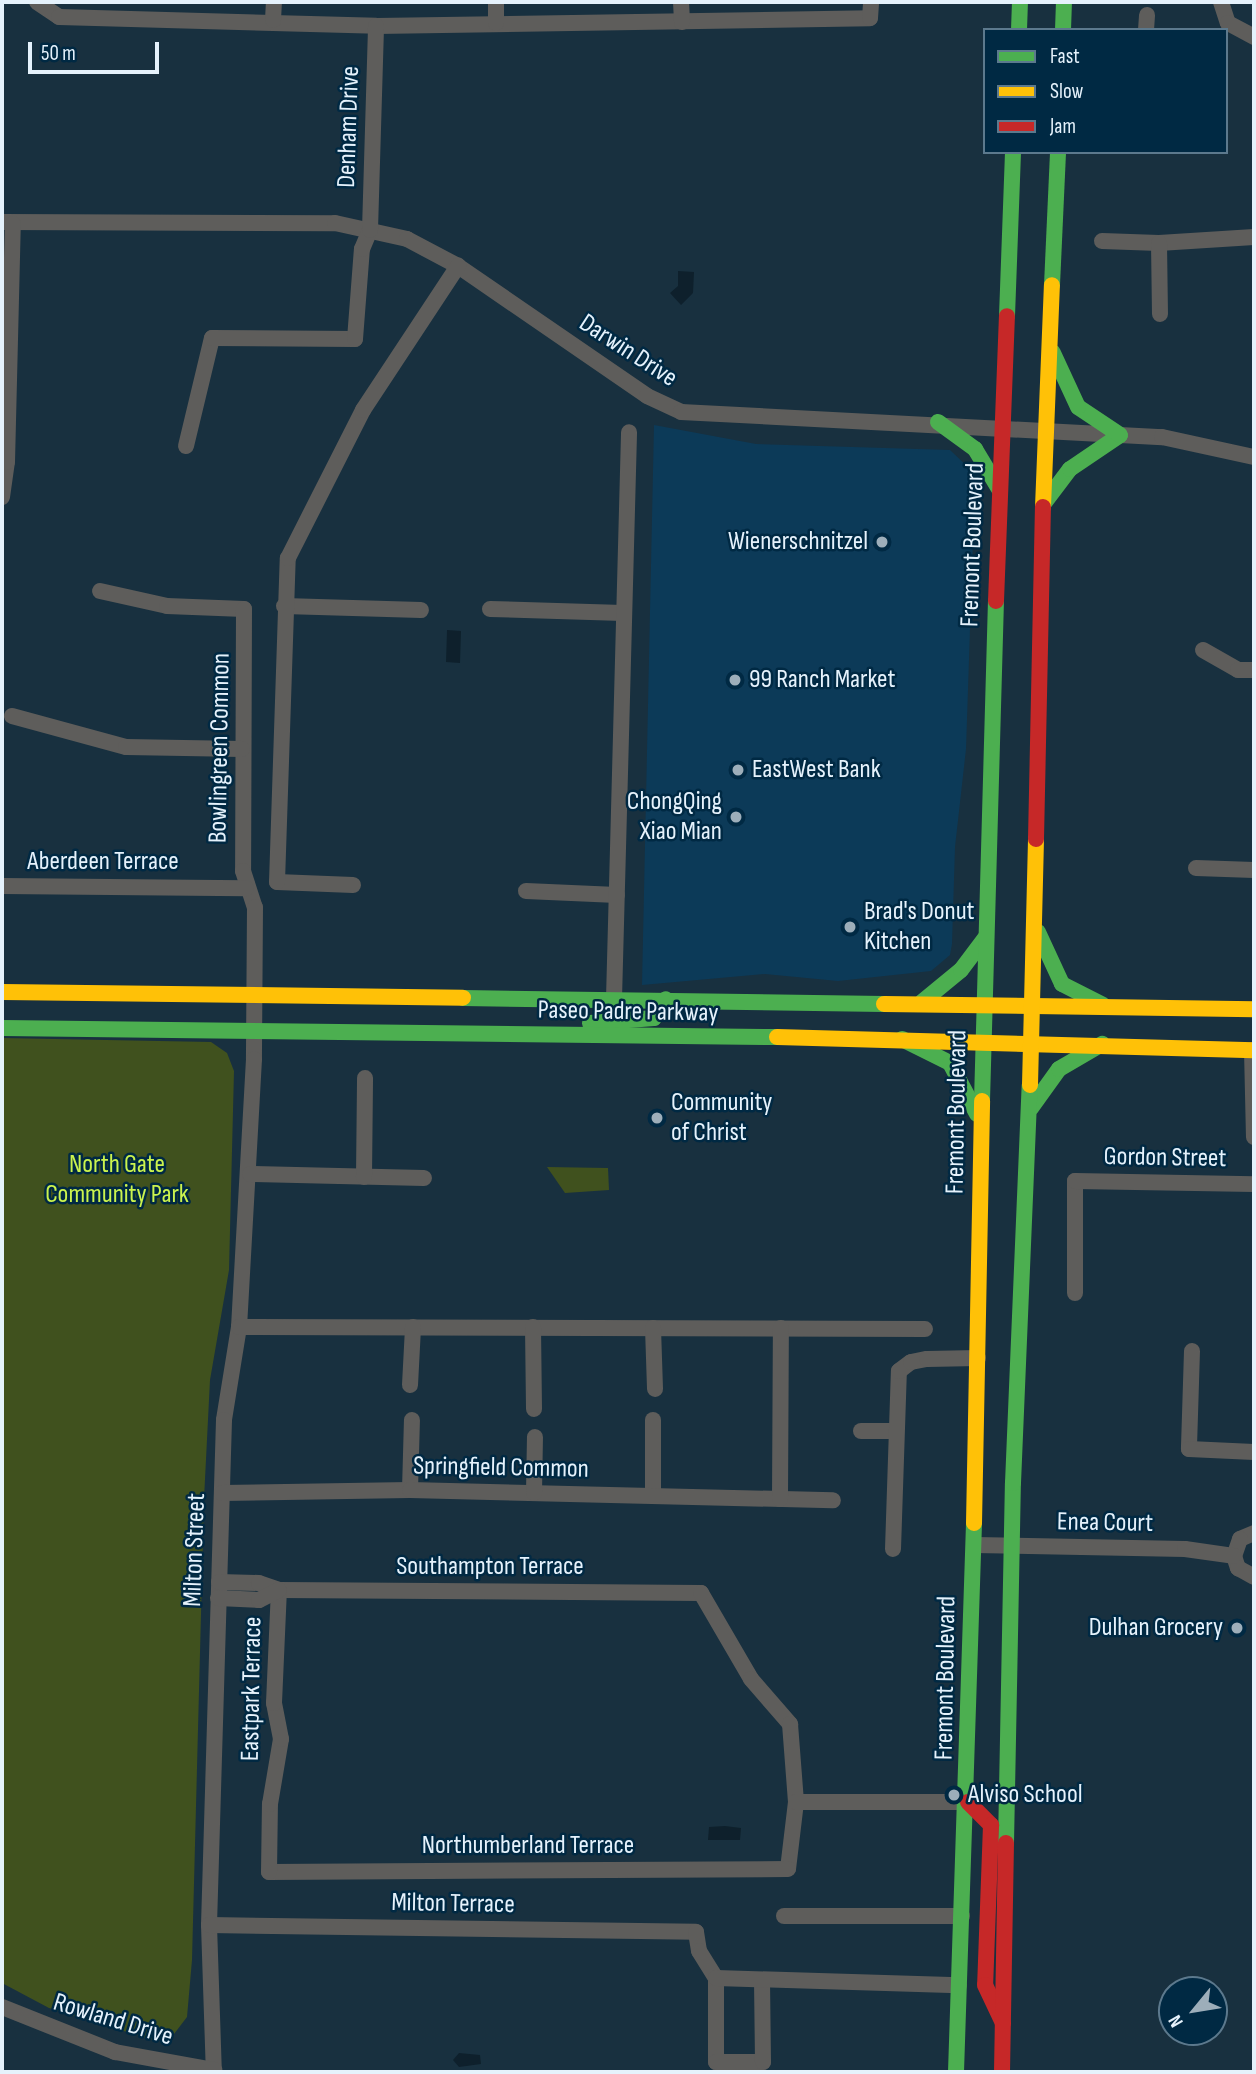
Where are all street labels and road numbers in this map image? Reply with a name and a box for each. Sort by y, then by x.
street label: Denham Drive [331,66,367,188]
street label: Darwin Drive [573,308,683,394]
street label: Fremont Boulevard [955,462,991,628]
street label: Bowlingreen Common [203,653,237,843]
street label: Aberdeen Terrace [27,846,179,878]
street label: Paseo Padre Parkway [537,995,719,1029]
street label: Fremont Boulevard [940,1030,974,1194]
street label: Gordon Street [1103,1141,1227,1175]
street label: Springfield Common [413,1451,589,1485]
street label: Milton Street [177,1493,213,1607]
street label: Enea Court [1057,1507,1153,1539]
street label: Southampton Terrace [396,1551,584,1583]
street label: Fremont Boulevard [929,1596,963,1760]
street label: Eastpark Terrace [235,1617,269,1761]
street label: Northumberland Terrace [422,1830,634,1862]
street label: Milton Terrace [391,1887,515,1921]
street label: Rowland Drive [49,1987,177,2053]

